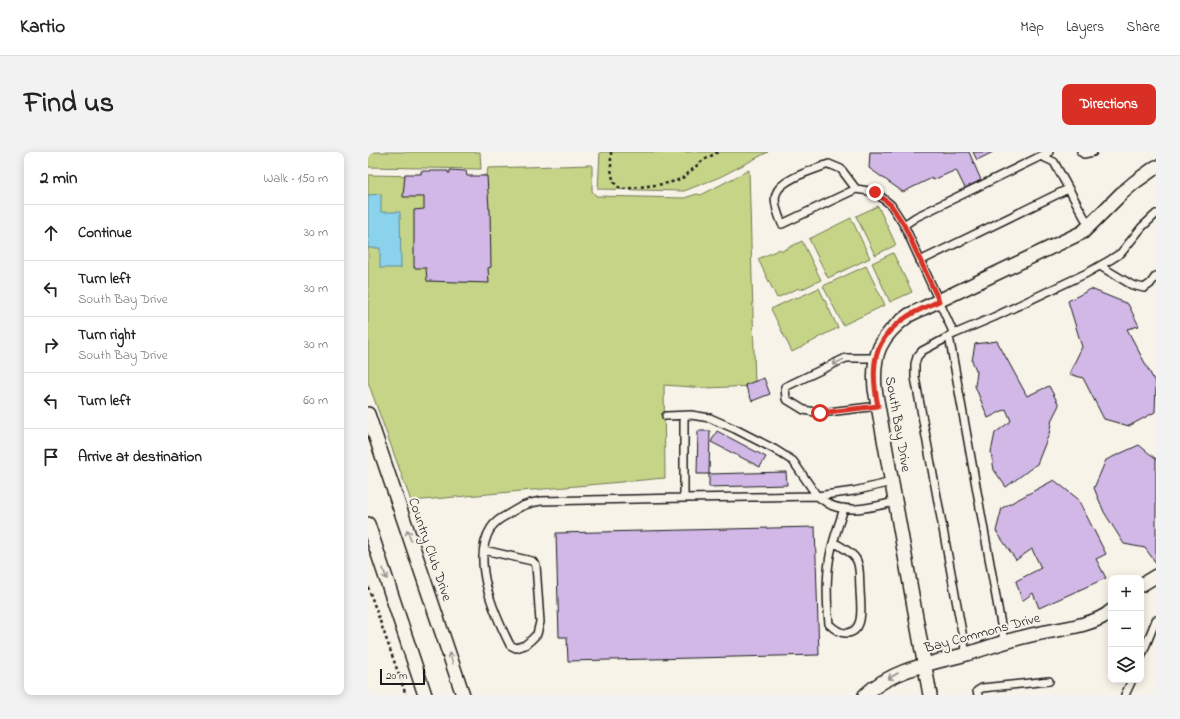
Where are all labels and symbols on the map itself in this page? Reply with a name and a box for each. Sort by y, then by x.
route end [866,183,884,201]
one-way arrow [832,359,844,366]
street label: South Bay Drive [878,375,916,475]
route start [811,404,829,422]
street label: Country Club Drive [401,495,457,605]
one-way arrow [405,529,413,541]
one-way arrow [382,567,389,580]
street label: Bay Commons Drive [921,608,1044,660]
one-way arrow [447,651,454,664]
scale bar [380,667,425,686]
one-way arrow [887,673,899,681]

